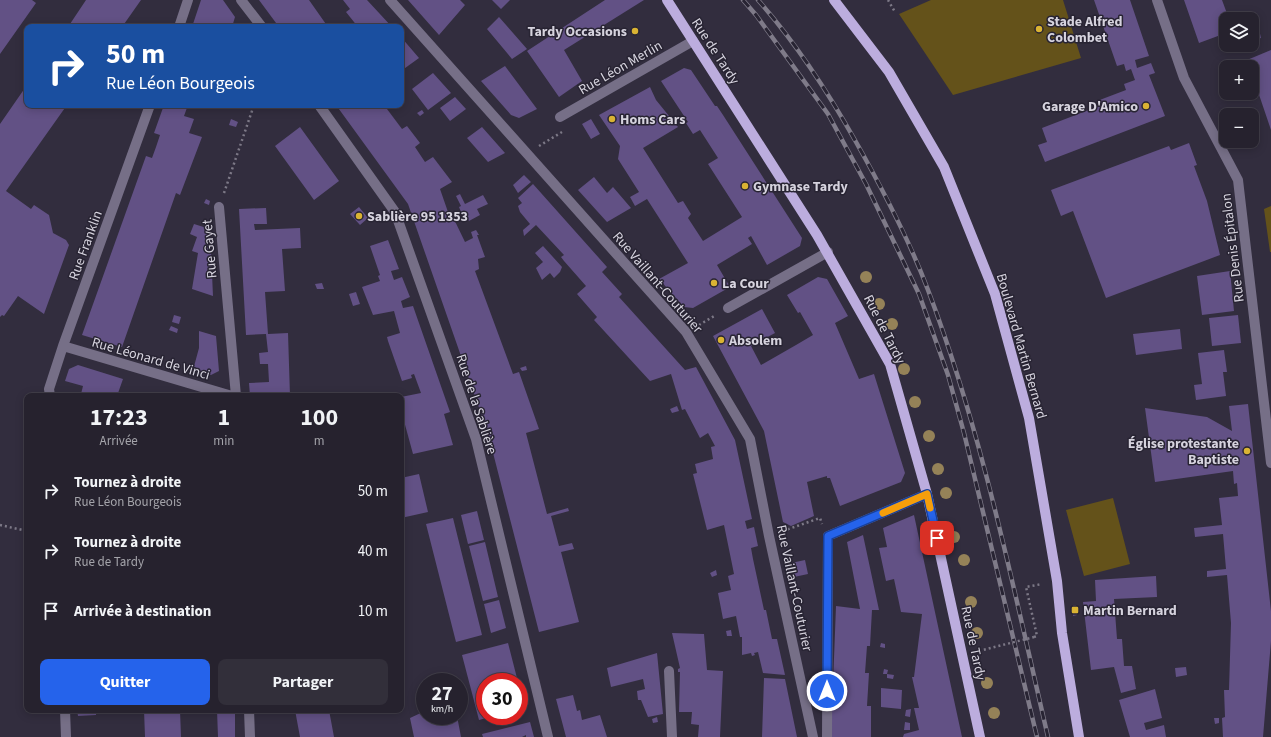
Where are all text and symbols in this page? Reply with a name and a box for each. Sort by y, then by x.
place label: Stade Alfred Colombet [1047,12,1122,48]
map controls [1219,12,1259,148]
button: layers [1219,12,1259,52]
street label: Rue de Tardy [686,14,744,89]
place label: Tardy Occasions [528,22,627,42]
marker: Stade Alfred Colombet [1034,24,1044,34]
marker: Tardy Occasions [630,26,640,36]
text: 50 m [106,34,165,74]
street label: Rue Léon Merlin [575,36,666,100]
icon: right [40,40,92,92]
button: + [1219,60,1259,100]
text: Rue Léon Bourgeois [106,71,255,96]
place label: Garage D'Amico [1042,97,1138,117]
marker: Garage D'Amico [1141,101,1151,111]
button: − [1219,108,1259,148]
place label: Homs Cars [620,110,685,130]
marker: Homs Cars [607,114,617,124]
place label: Gymnase Tardy [753,177,849,197]
marker: Gymnase Tardy [740,181,750,191]
street label: Rue Denis Épitalon [1216,192,1250,303]
place label: Sablière 95 1353 [367,207,468,227]
street label: Rue Franklin [64,208,108,283]
marker: Sablière 95 1353 [354,211,364,221]
street label: Rue Gayet [197,218,223,279]
street label: Rue Vaillant-Couturier [607,227,707,338]
street label: Boulevard Martin Bernard [991,271,1051,421]
place label: La Cour [722,274,769,294]
marker: La Cour [709,278,719,288]
street label: Rue de Tardy [858,291,910,368]
place label: Absolem [728,331,782,351]
street label: Rue Léonard de Vinci [89,333,212,385]
marker: Absolem [716,335,726,345]
street label: Rue de la Sablière [450,352,502,457]
text: 17:23 [90,400,148,435]
text: 1 [218,400,230,435]
text: 100 [300,400,338,435]
text: Arrivée [100,432,138,450]
text: min [213,432,234,450]
text: m [314,432,325,450]
place label: Église protestante Baptiste [1128,434,1239,470]
marker: Église protestante Baptiste [1242,446,1252,456]
text: Tournez à droite [74,472,181,493]
icon: right [40,480,62,502]
text: 50 m [358,481,388,502]
text: Rue Léon Bourgeois [74,493,182,511]
pin [920,521,954,555]
street label: Rue Vaillant-Couturier [771,523,817,653]
icon: arrive [926,527,948,549]
text: Tournez à droite [74,532,181,553]
icon: right [40,540,62,562]
text: 40 m [358,541,388,562]
text: Rue de Tardy [74,553,144,571]
icon: arrive [40,600,62,622]
text: Arrivée à destination [74,601,211,622]
text: 10 m [358,601,388,622]
place label: Martin Bernard [1083,601,1177,621]
street label: Rue de Tardy [955,604,991,683]
marker: Martin Bernard [1070,605,1080,615]
button: Quitter [40,659,210,705]
button: Partager [218,659,388,705]
position arrow [806,670,848,712]
speed limit sign: 30 [476,673,528,725]
text: 27 [431,680,453,708]
text: km/h [431,702,453,716]

